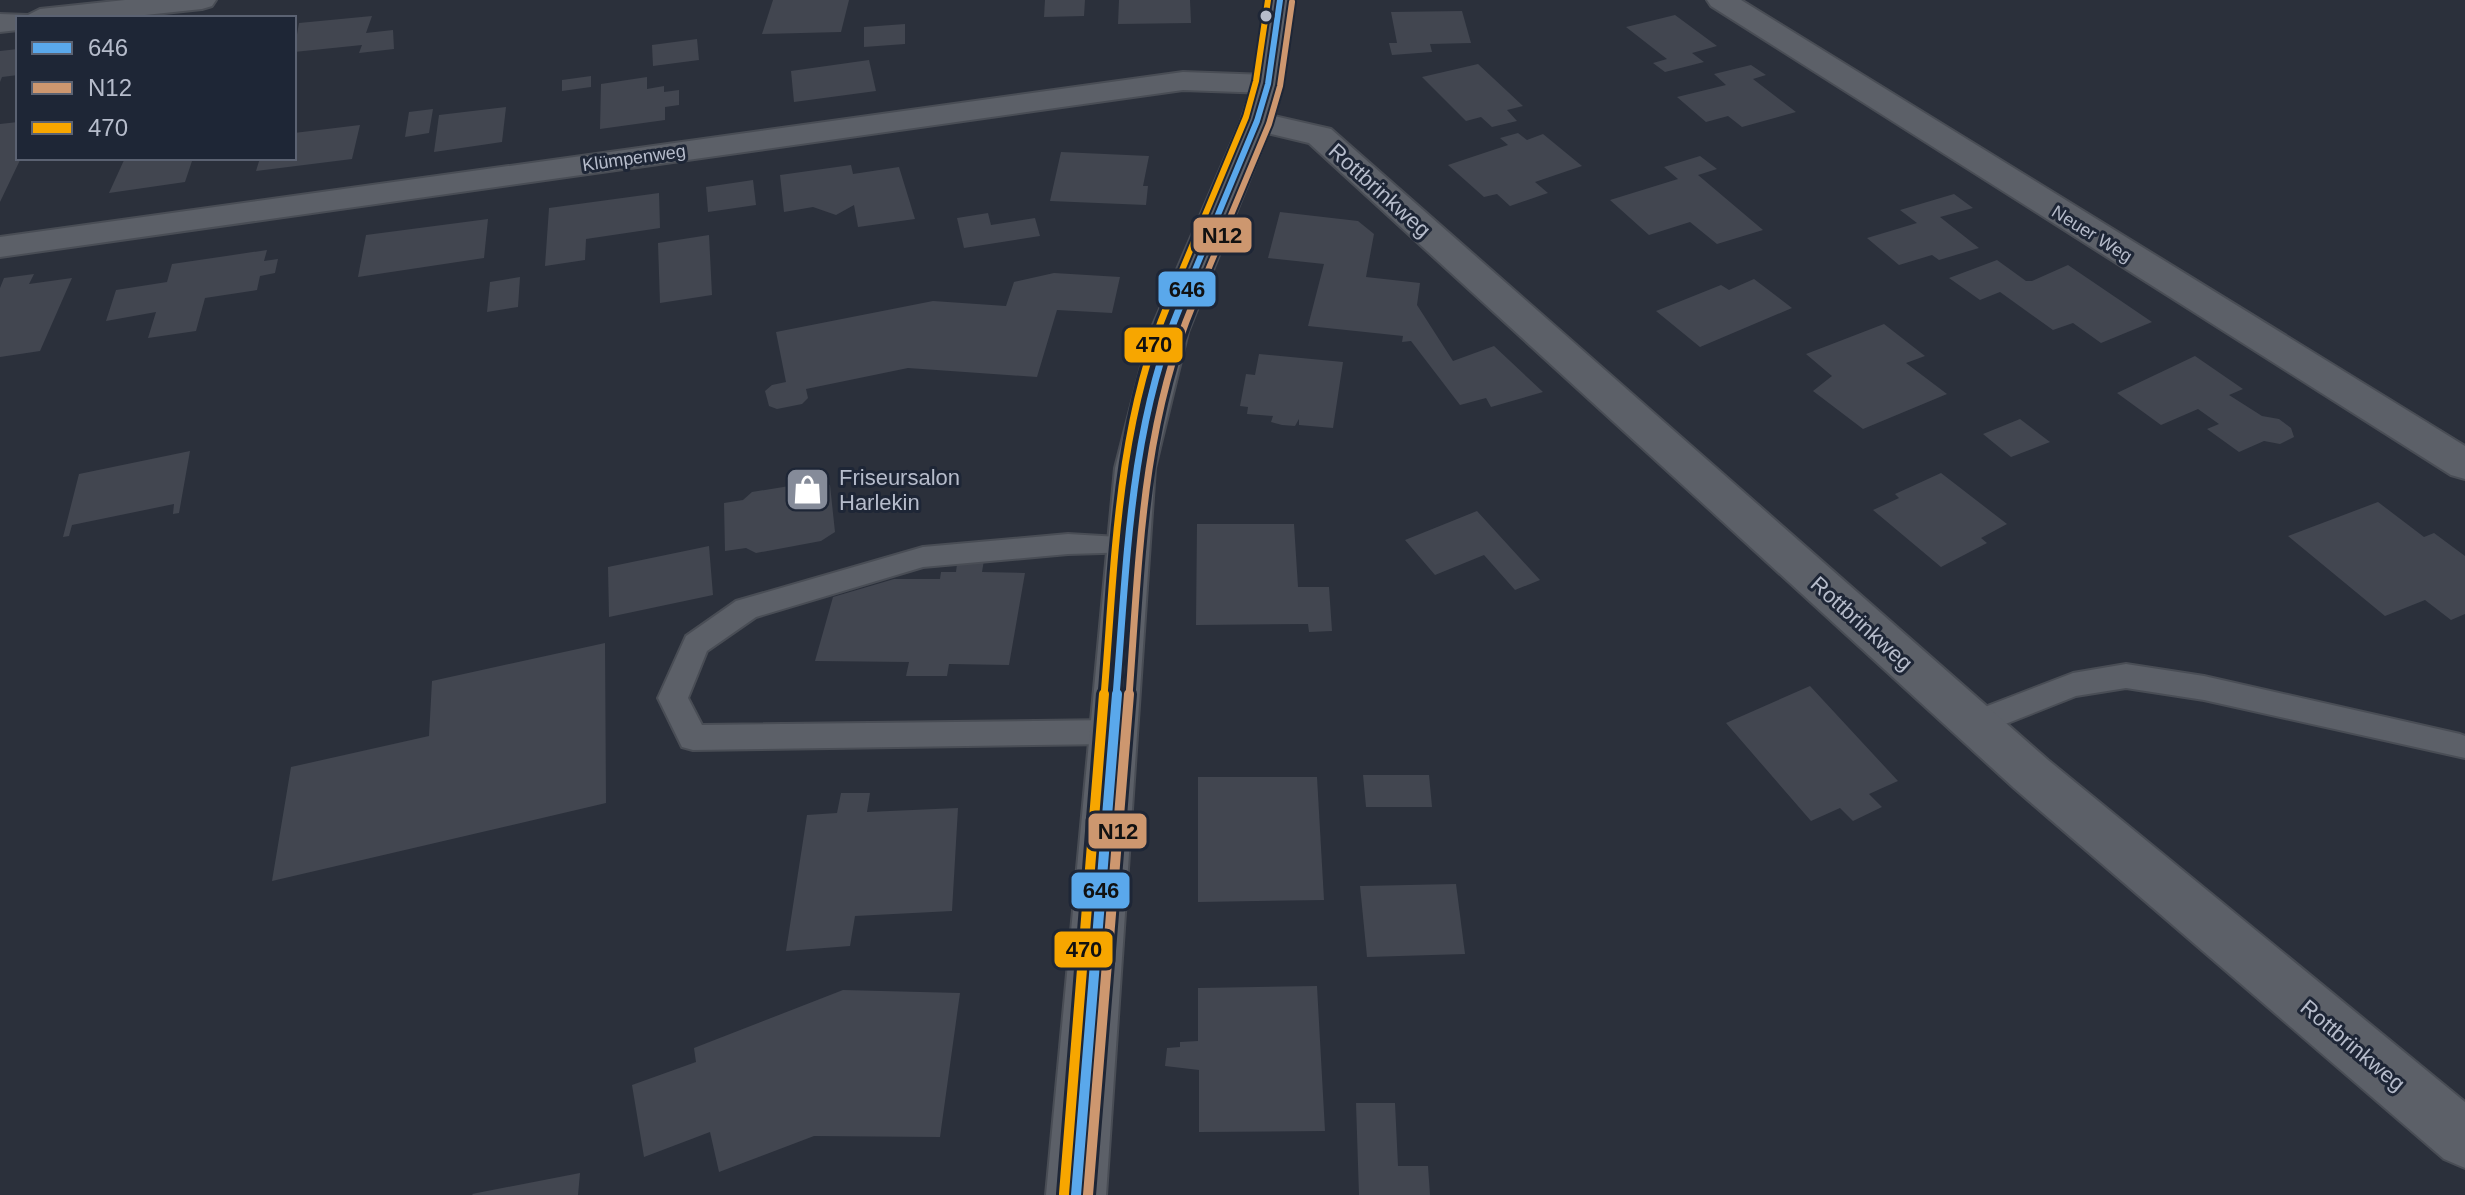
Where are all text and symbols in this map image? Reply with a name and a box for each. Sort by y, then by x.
unlabelled marker [1258,8,1274,24]
legend [16,16,296,160]
text: 646 [88,34,128,61]
text: N12 [88,74,132,101]
text: 470 [88,114,128,141]
street label: Rottbrinkweg [1324,138,1436,243]
street label: Klümpenweg [581,141,687,175]
street label: Neuer Weg [2048,201,2136,267]
line badge: N12 [1192,216,1253,254]
text: N12 [1202,223,1242,248]
line badge: 646 [1157,270,1217,308]
text: 646 [1169,277,1205,302]
line badge: 470 [1123,326,1184,364]
text: 470 [1136,332,1172,357]
place label: Friseursalon Harlekin [839,465,960,515]
shop icon: Friseursalon Harlekin [784,466,832,514]
street label: Rottbrinkweg [1806,571,1918,676]
line badge: N12 [1087,812,1148,850]
text: N12 [1098,819,1138,844]
line badge: 646 [1070,871,1131,910]
text: 646 [1083,878,1119,903]
line badge: 470 [1053,930,1114,969]
text: 470 [1066,937,1102,962]
street label: Rottbrinkweg [2295,995,2410,1096]

